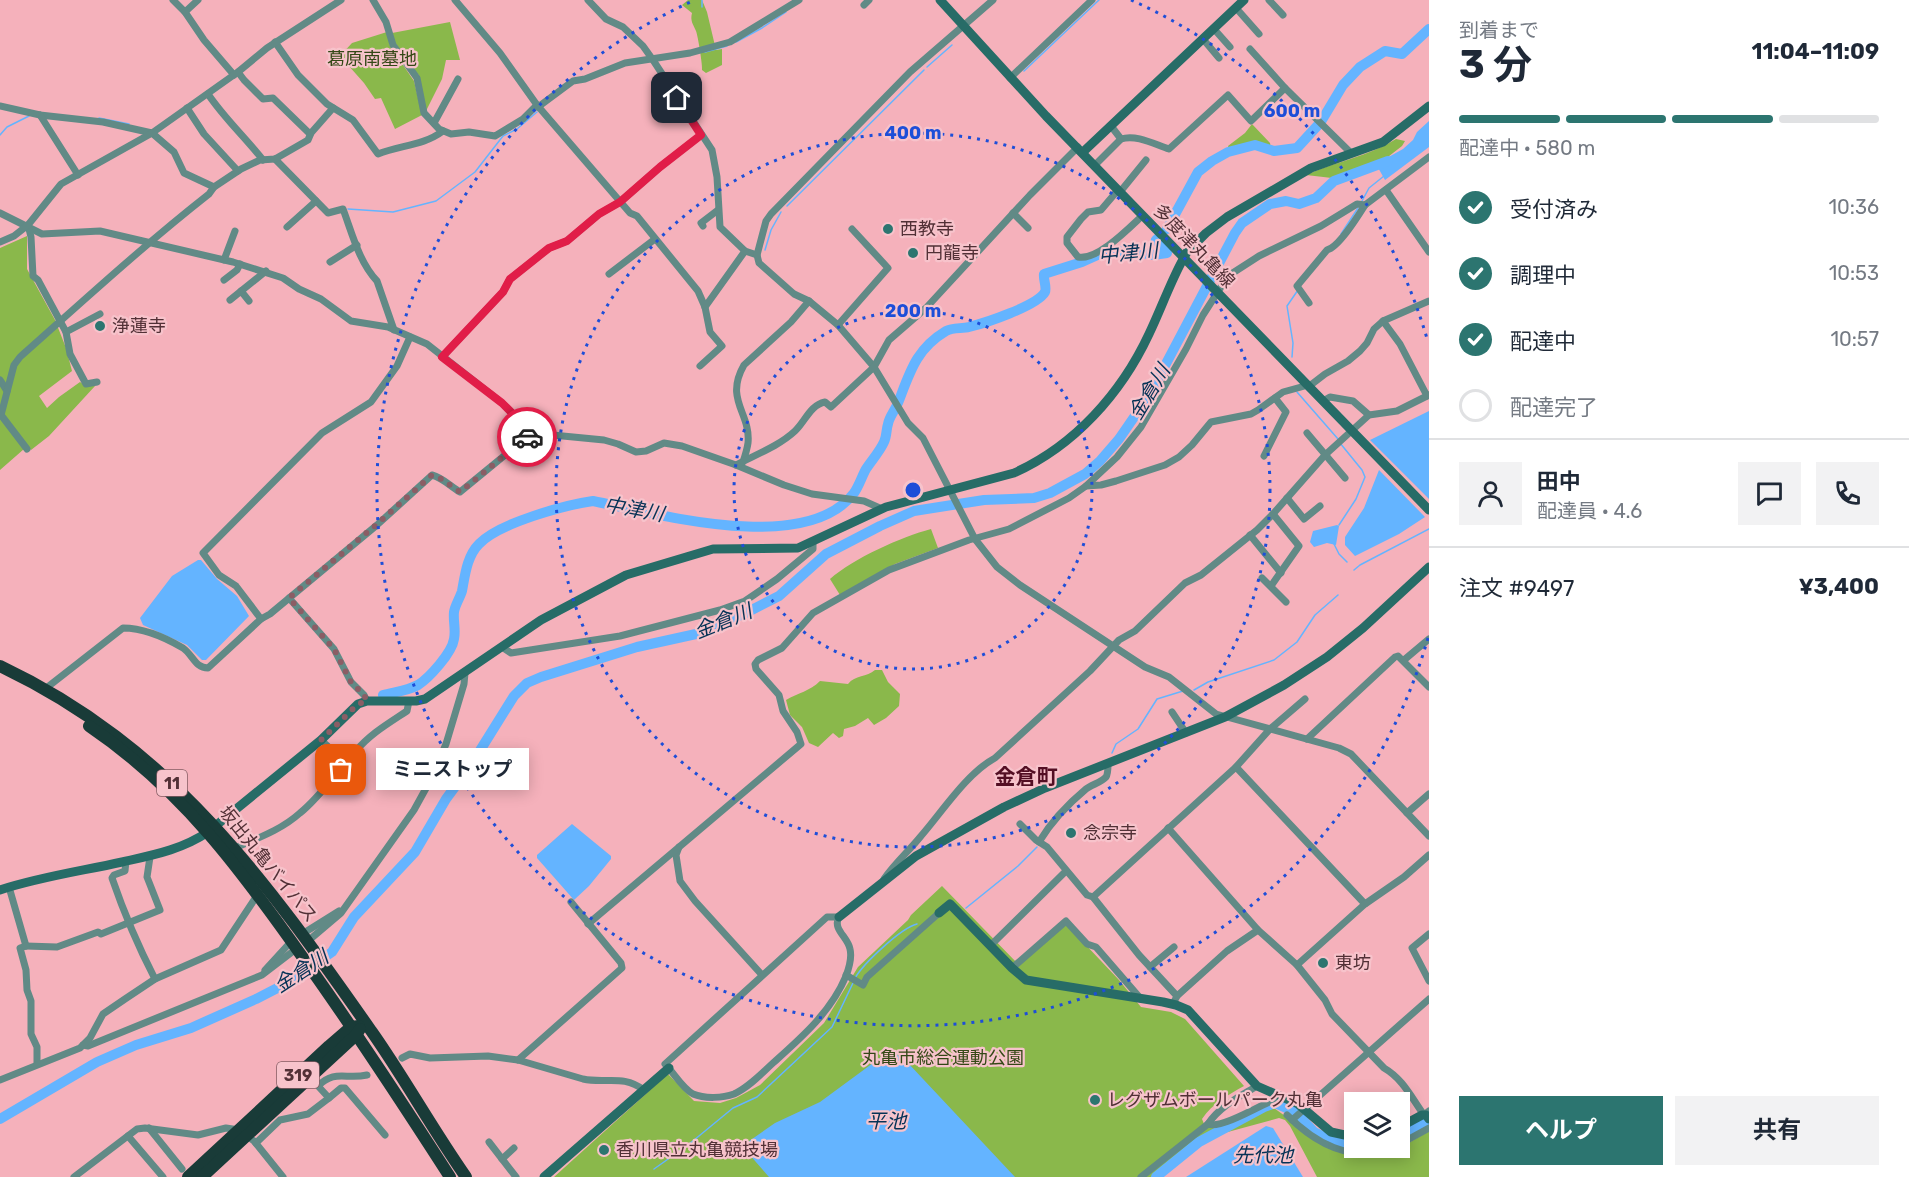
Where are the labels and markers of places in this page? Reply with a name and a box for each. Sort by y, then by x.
pin [651,72,702,123]
place label: 西教寺 [900,218,954,240]
marker: 西教寺 [881,222,895,236]
place label: 円龍寺 [925,242,979,264]
marker: 円龍寺 [906,246,920,260]
place label: 浄蓮寺 [112,315,166,337]
marker: 浄蓮寺 [93,319,107,333]
centre of rings [903,480,923,500]
pin [315,744,366,795]
callout: ミニストップ [377,749,530,791]
place label: 念宗寺 [1083,822,1137,844]
marker: 念宗寺 [1064,826,1078,840]
place label: 東坊 [1335,952,1371,974]
marker: 東坊 [1316,956,1330,970]
place label: レグザムボールパーク丸亀 [1107,1089,1323,1111]
marker: レグザムボールパーク丸亀 [1088,1093,1102,1107]
place label: 香川県立丸亀競技場 [616,1139,778,1161]
marker: 香川県立丸亀競技場 [597,1143,611,1157]

